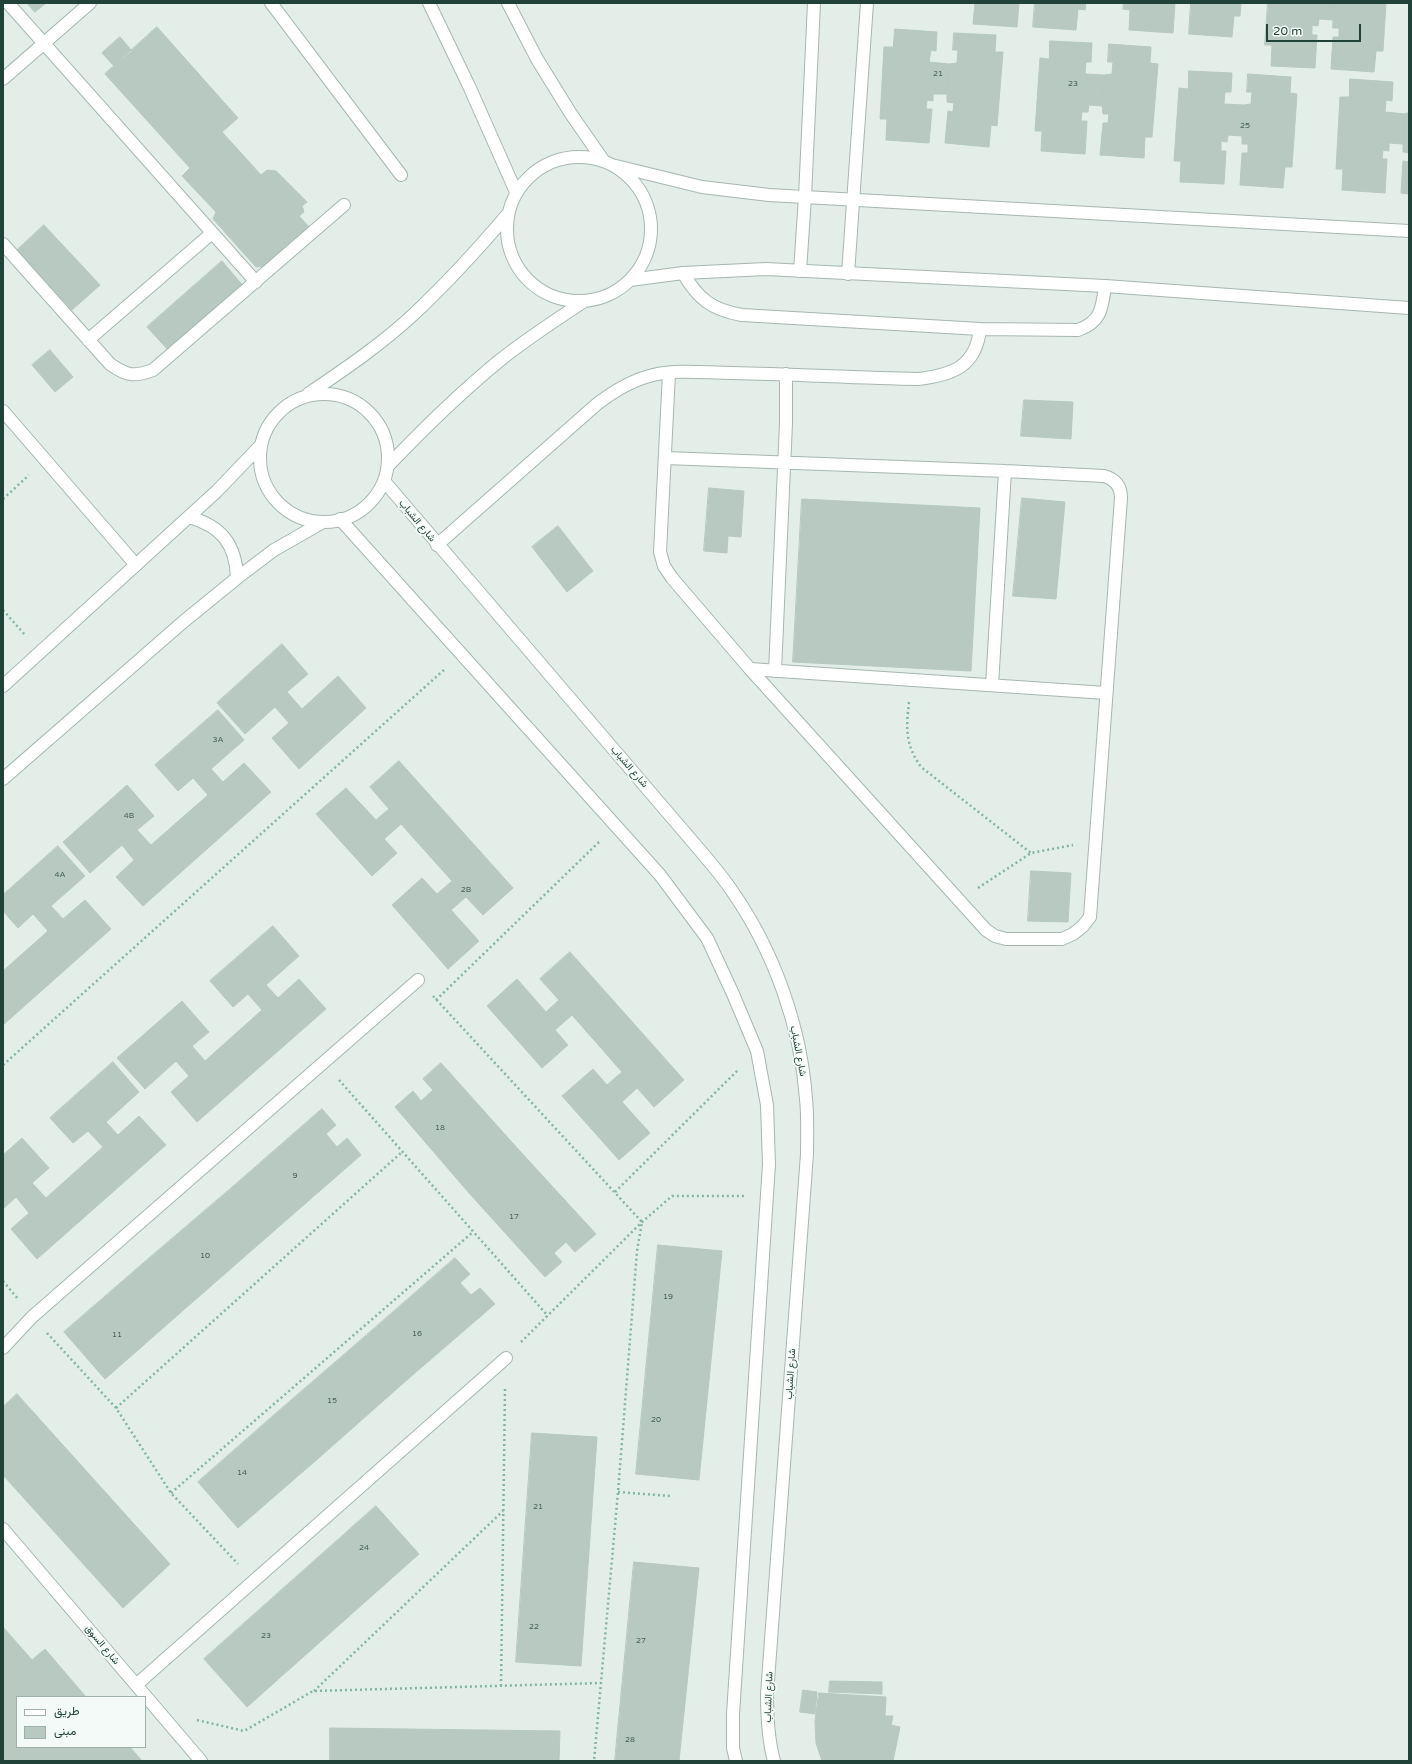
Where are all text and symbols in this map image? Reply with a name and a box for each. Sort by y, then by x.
scale bar [1268,16,1363,42]
text: 20 m [1273,24,1302,38]
house number: 21 [933,69,943,79]
house number: 23 [1068,79,1078,89]
house number: 25 [1240,121,1250,131]
street label: شارع الشباب [396,498,438,544]
house number: 3A [213,735,223,745]
street label: شارع الشباب [608,744,650,790]
house number: 4B [124,811,134,821]
house number: 4A [55,870,65,880]
house number: 2B [461,885,471,895]
street label: شارع الشباب [787,1025,809,1077]
house number: 18 [435,1123,445,1133]
house number: 9 [292,1171,298,1181]
house number: 17 [509,1212,519,1222]
house number: 10 [200,1251,210,1261]
house number: 19 [663,1292,673,1302]
house number: 16 [412,1329,422,1339]
house number: 11 [112,1330,122,1340]
street label: شارع الشباب [783,1348,799,1400]
house number: 15 [327,1396,337,1406]
house number: 20 [651,1415,661,1425]
house number: 14 [237,1468,247,1478]
house number: 21 [533,1502,543,1512]
house number: 24 [359,1543,369,1553]
house number: 22 [529,1622,539,1632]
street label: شارع السوق [82,1623,122,1667]
house number: 23 [261,1631,271,1641]
house number: 27 [636,1636,646,1646]
street label: شارع الشباب [762,1671,776,1723]
legend [16,1696,146,1748]
text: طريق [54,1704,79,1718]
text: مبنى [54,1724,76,1738]
house number: 28 [625,1735,635,1745]

